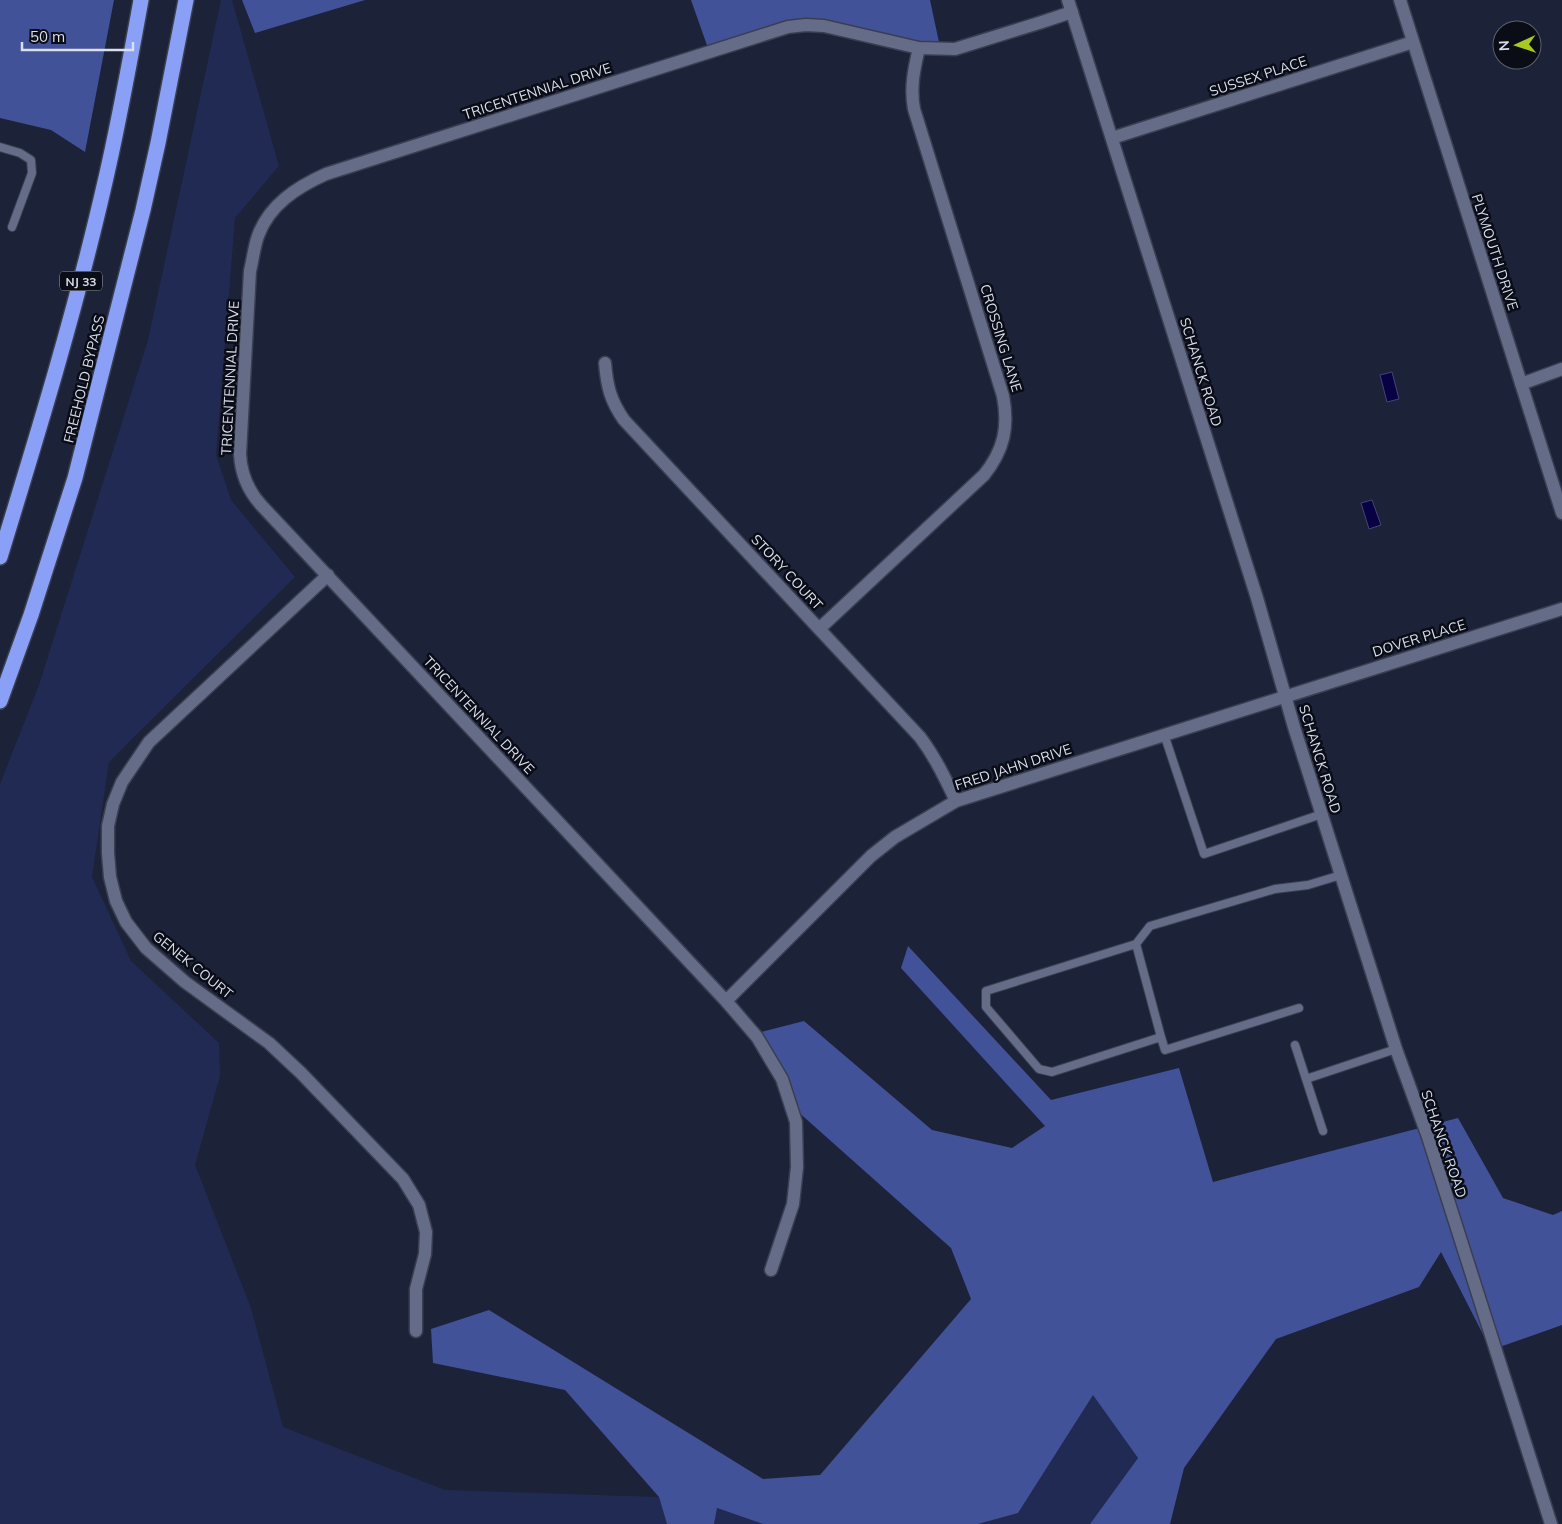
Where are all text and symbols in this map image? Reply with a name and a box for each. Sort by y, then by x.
scale bar [22,20,134,52]
north arrow [1492,20,1542,70]
text: 50 m [30,27,65,46]
text: N [1495,40,1513,51]
street label: SUSSEX PLACE [1207,52,1309,100]
street label: TRICENTENNIAL DRIVE [461,59,613,123]
street label: PLYMOUTH DRIVE [1468,191,1522,313]
road number: NJ 33 [60,272,102,290]
street label: CROSSING LANE [976,282,1026,394]
street label: TRICENTENNIAL DRIVE [217,300,243,456]
street label: FREEHOLD BYPASS [59,313,109,445]
street label: SCHANCK ROAD [1176,315,1226,429]
street label: STORY COURT [747,530,827,614]
street label: DOVER PLACE [1370,615,1468,661]
street label: TRICENTENNIAL DRIVE [420,652,538,778]
street label: SCHANCK ROAD [1295,702,1345,816]
street label: FRED JAHN DRIVE [952,740,1074,794]
street label: GENEK COURT [149,927,237,1003]
street label: SCHANCK ROAD [1417,1088,1471,1200]

